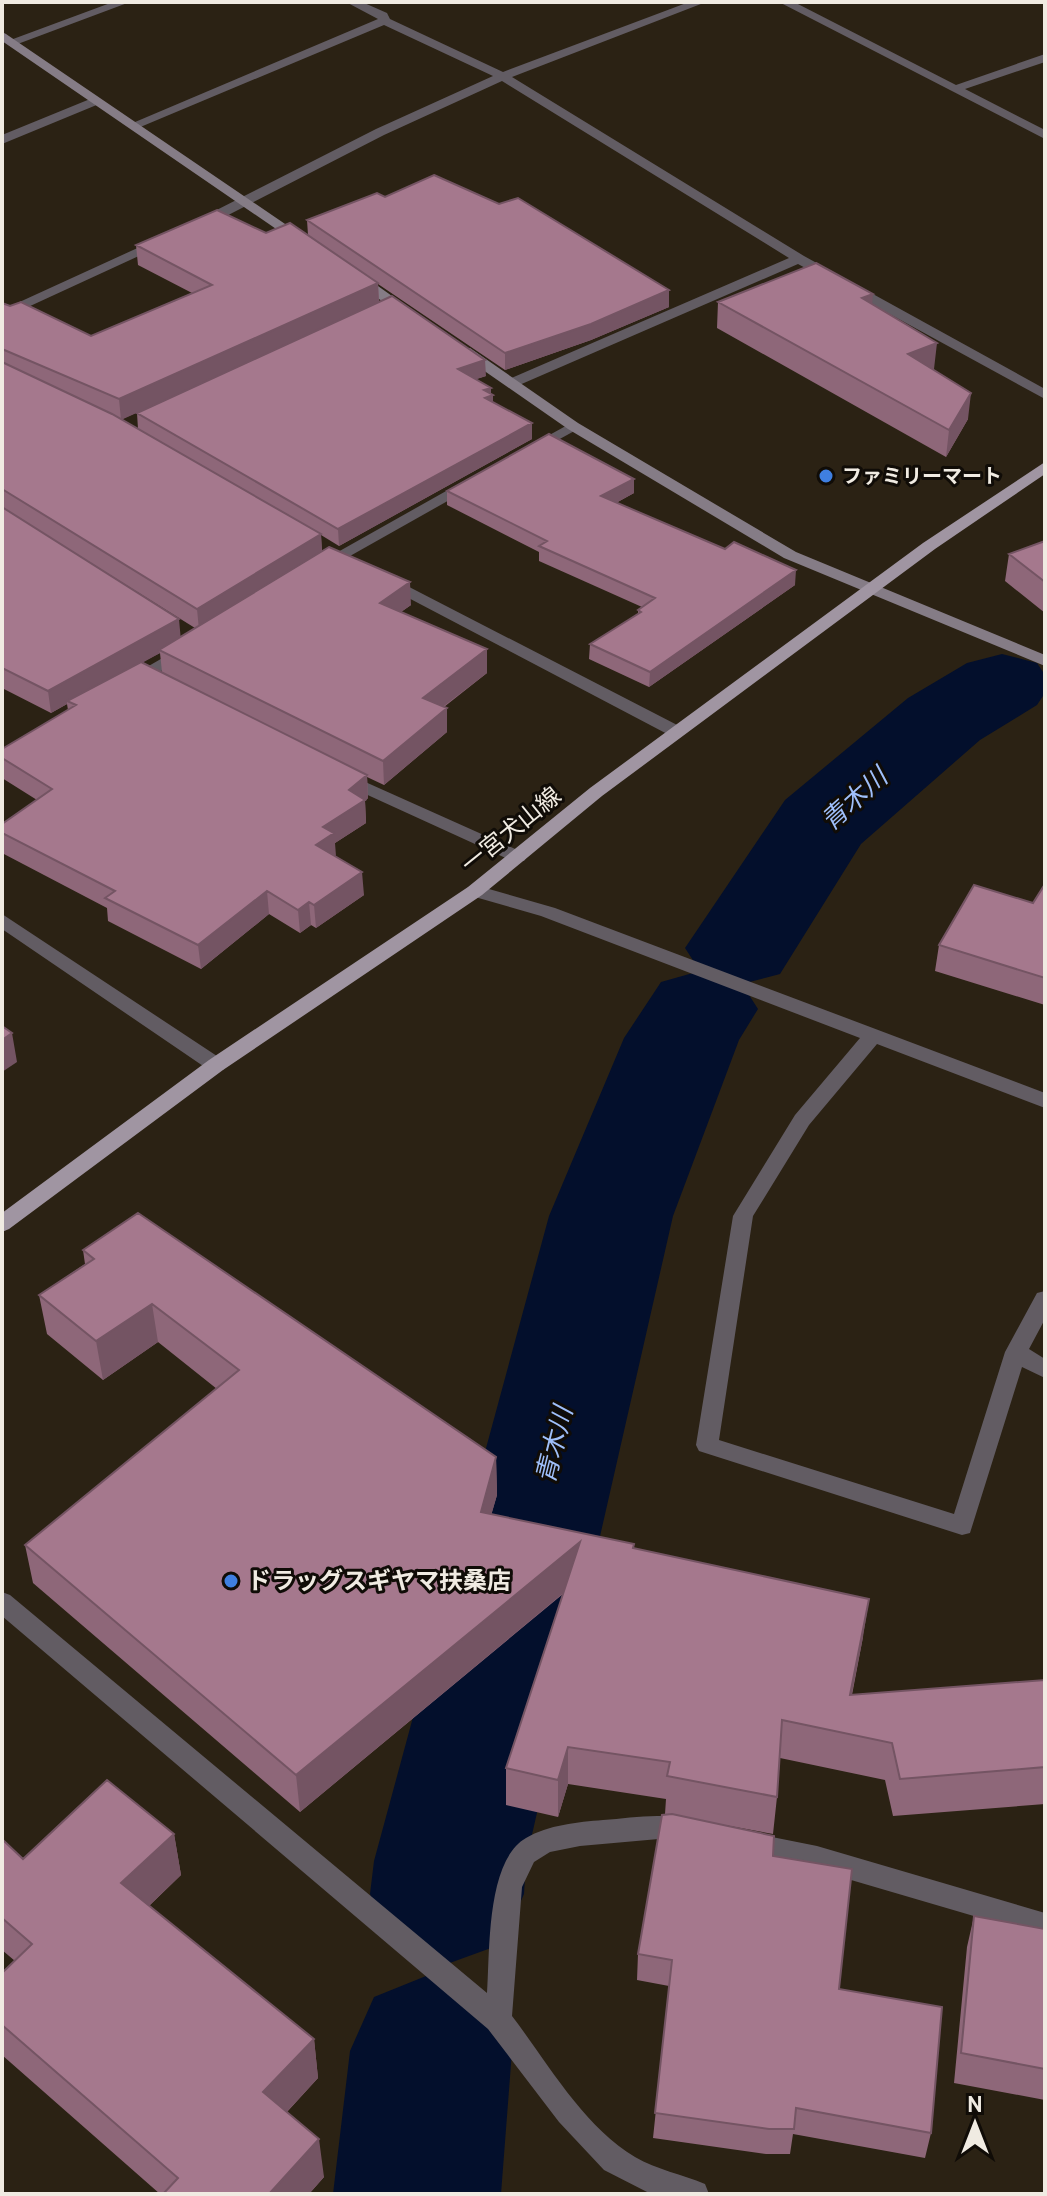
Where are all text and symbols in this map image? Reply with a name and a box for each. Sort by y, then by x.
place label: ファミリーマート [842,465,1002,491]
marker: ファミリーマート [817,467,835,485]
water label: 青木川 [816,760,898,839]
street label: 一宮犬山線 [456,782,568,881]
water label: 青木川 [531,1401,583,1487]
place label: ドラッグスギヤマ扶桑店 [247,1568,511,1598]
marker: ドラッグスギヤマ扶桑店 [222,1572,240,1590]
north arrow [935,2084,1015,2164]
text: N [967,2093,983,2120]

